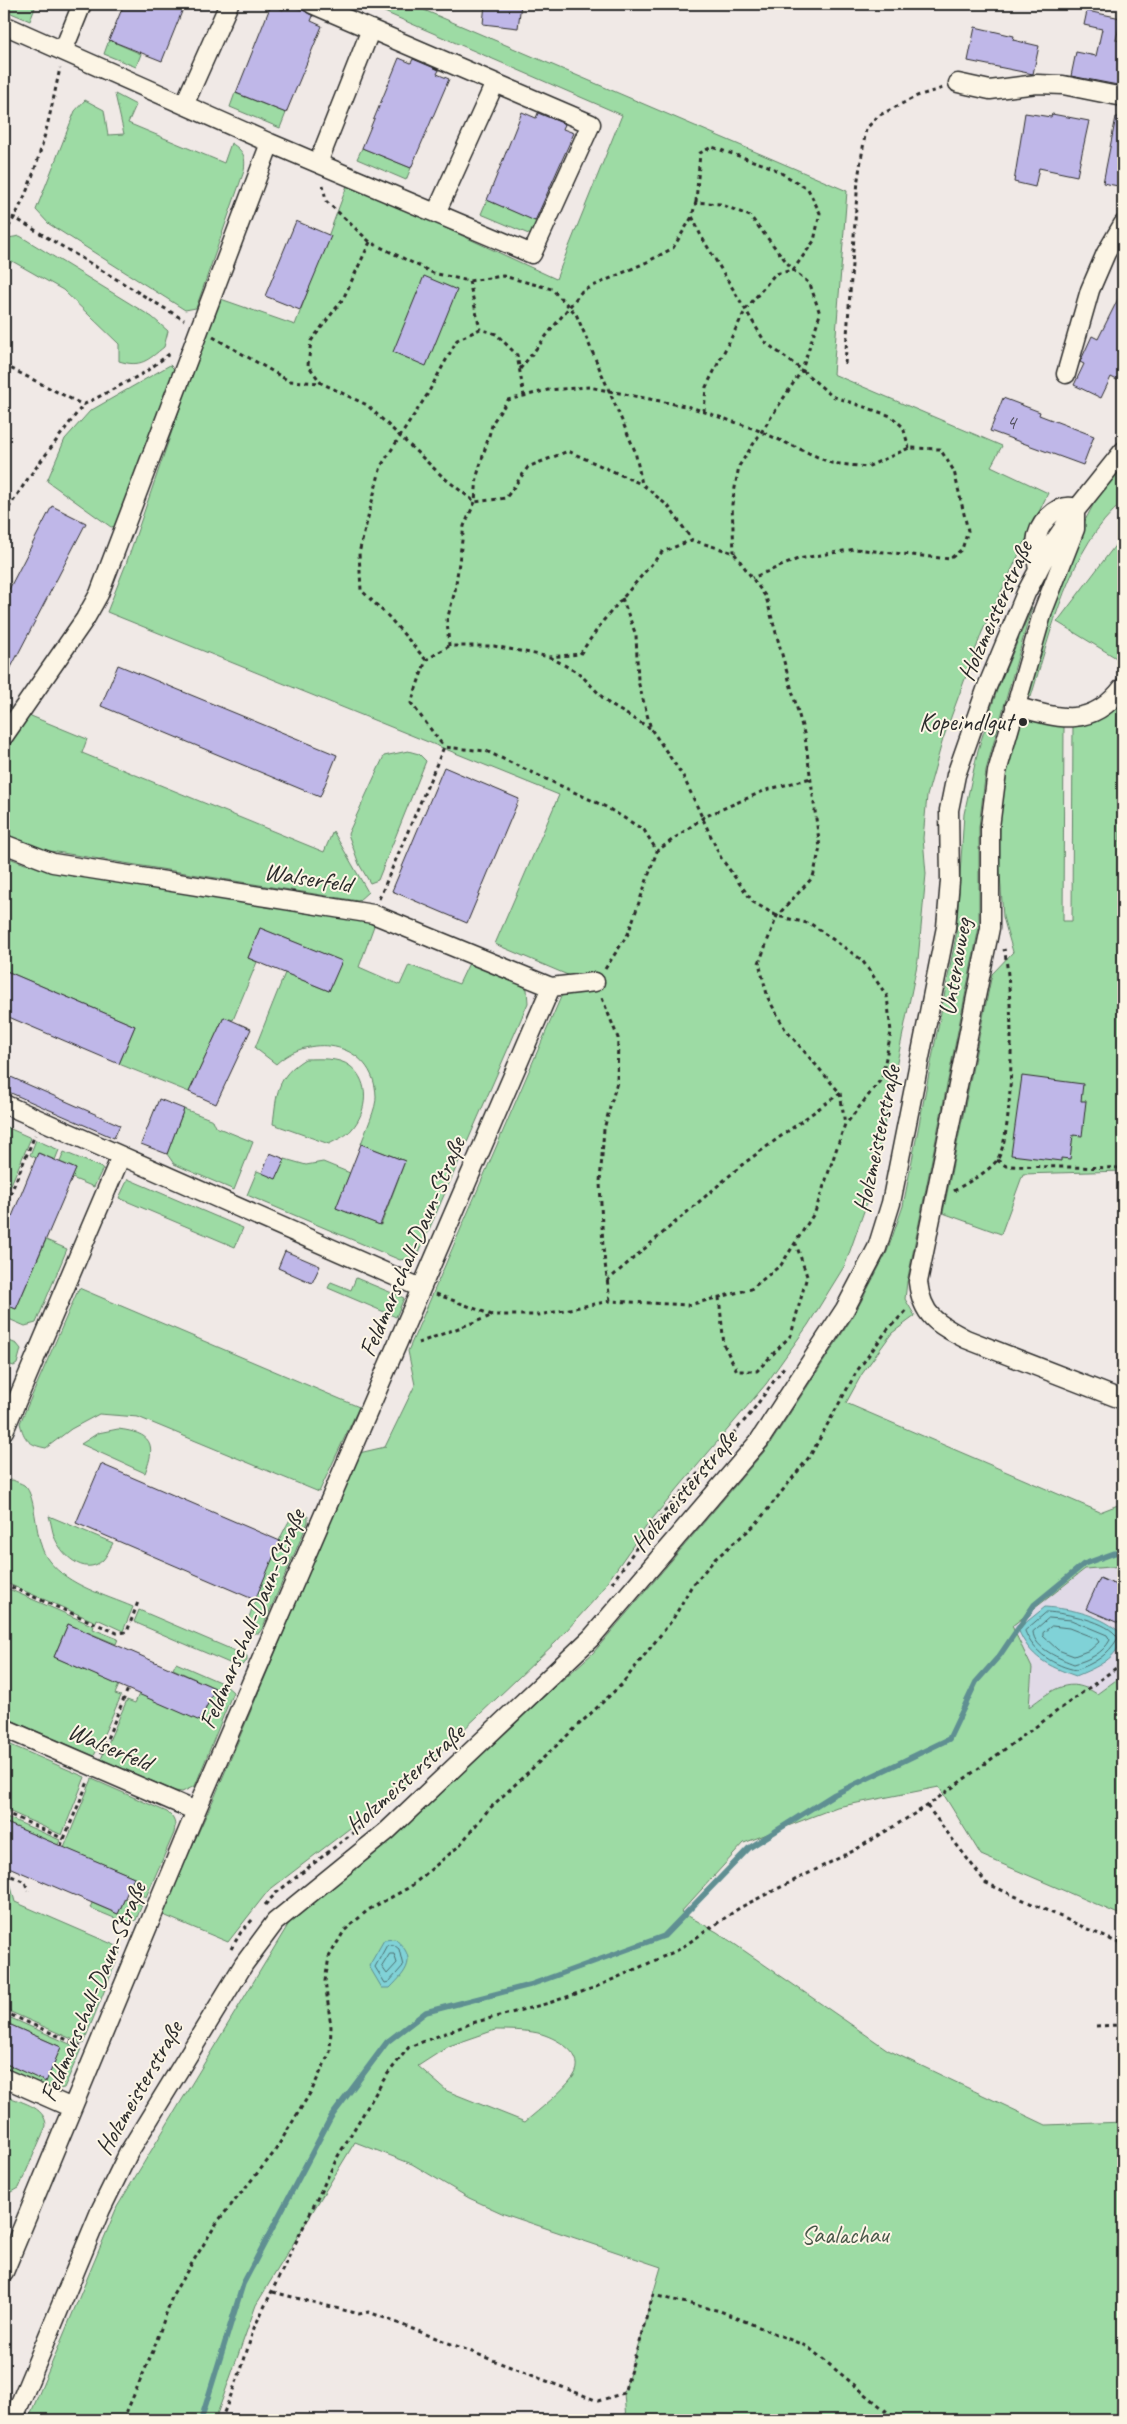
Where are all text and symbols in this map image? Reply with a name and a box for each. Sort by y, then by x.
house number: 4 [1006,408,1018,436]
street label: Holzmeisterstraße [950,534,1041,686]
place label: Kopeindlgut [919,706,1017,738]
marker: Kopeindlgut [1017,716,1029,728]
street label: Walserfeld [262,855,357,901]
street label: Unterauweg [931,914,980,1018]
street label: Holzmeisterstraße [846,1061,909,1216]
street label: Feldmarschall-Daun-Straße [351,1131,474,1362]
street label: Holzmeisterstraße [624,1422,746,1559]
street label: Feldmarschall-Daun-Straße [191,1503,314,1734]
street label: Walserfeld [63,1715,160,1780]
street label: Holzmeisterstraße [339,1716,473,1841]
street label: Feldmarschall-Daun-Straße [32,1876,155,2107]
street label: Holzmeisterstraße [88,2014,191,2161]
park label: Saalachau [801,2219,891,2251]

